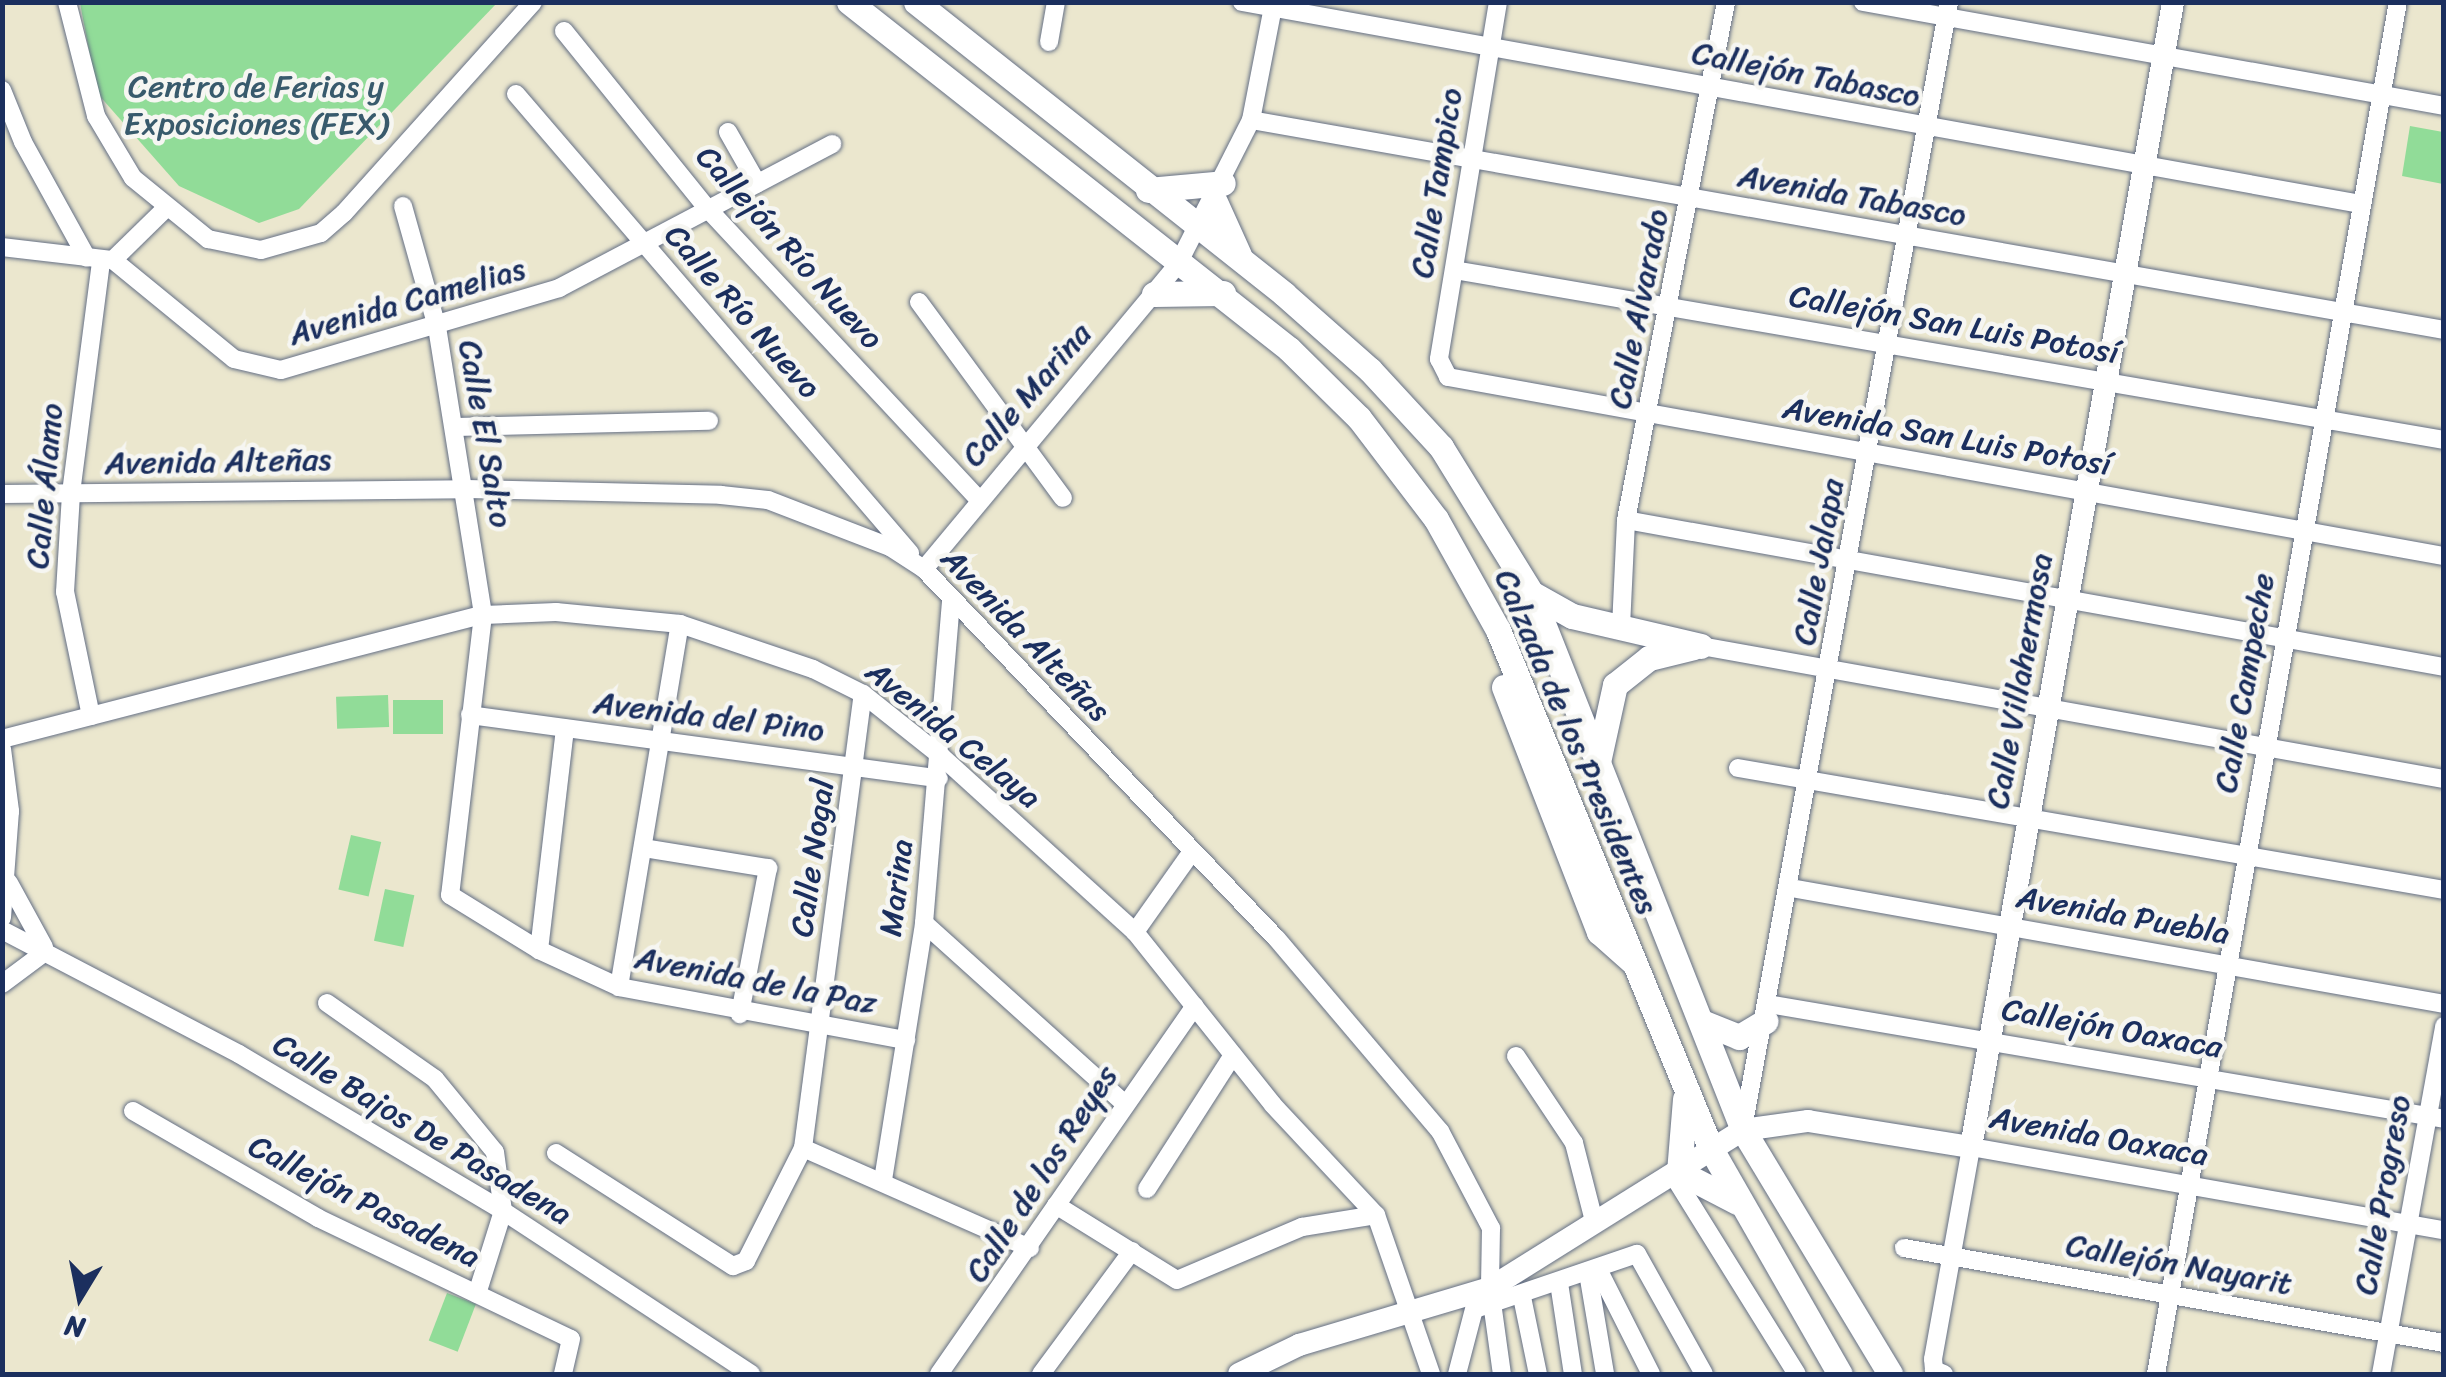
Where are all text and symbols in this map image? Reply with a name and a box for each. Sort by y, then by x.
street label: Callejón Tabasco [1688,34,1924,116]
park label: Centro de Ferias y Exposiciones (FEX) [124,69,388,144]
street label: Calle Tampico [1403,85,1471,281]
street label: Callejón Río Nuevo [687,138,891,358]
street label: Avenida Tabasco [1735,157,1969,235]
street label: Calle Alvarado [1601,206,1677,412]
street label: Calle Río Nuevo [656,217,828,407]
street label: Avenida Camelias [285,250,529,354]
street label: Callejón San Luis Potosí [1785,277,2123,373]
street label: Calle Marina [955,316,1099,474]
street label: Calle El Salto [450,337,520,531]
street label: Avenida San Luis Potosí [1779,389,2115,485]
street label: Calle Álamo [19,402,71,570]
street label: Avenida Alteñas [104,441,332,483]
street label: Calle Jalapa [1785,476,1853,648]
street label: Avenida Alteñas [932,540,1118,730]
street label: Calle Villahermosa [1979,551,2061,811]
street label: Calzada de los Presidentes [1485,563,1667,921]
street label: Calle Campeche [2207,571,2283,795]
street label: Avenida Celaya [858,653,1048,817]
street label: Avenida del Pino [591,684,827,750]
street label: Calle Nogal [783,777,843,939]
street label: Marina [872,837,922,939]
street label: Avenida Puebla [2014,878,2232,954]
street label: Avenida de la Paz [632,939,880,1023]
street label: Callejón Oaxaca [1999,991,2225,1067]
street label: Calle Bajos De Pasadena [266,1026,578,1234]
street label: Calle de los Reyes [957,1058,1127,1290]
street label: Calle Progreso [2346,1091,2420,1299]
street label: Avenida Oaxaca [1987,1099,2211,1175]
street label: Callejón Pasadena [242,1127,486,1277]
street label: Callejón Nayarit [2064,1226,2294,1304]
north arrow [30,1247,130,1347]
text: N [61,1301,89,1353]

